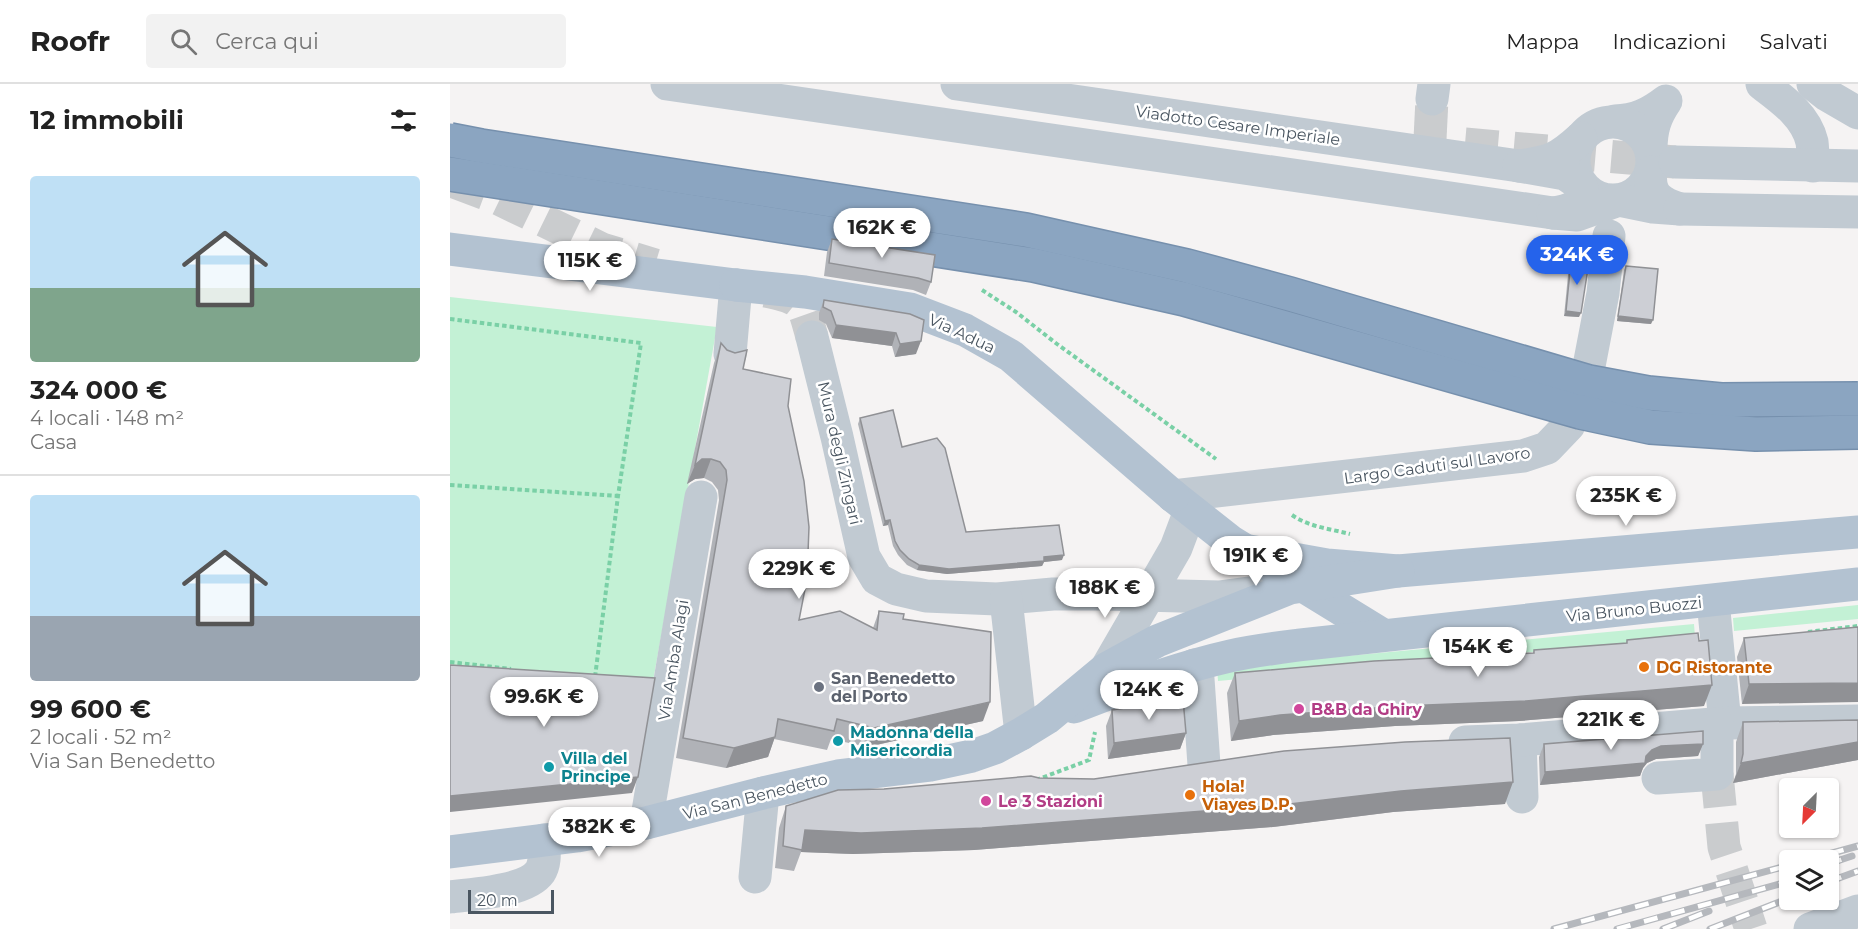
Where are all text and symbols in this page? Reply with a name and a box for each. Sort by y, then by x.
search box [146,14,566,68]
text: Roofr [30,24,110,58]
icon: search [167,25,200,58]
text: Cerca qui [215,28,319,55]
text: Mappa [1506,29,1579,54]
text: Indicazioni [1612,29,1727,54]
text: Salvati [1760,29,1828,54]
street label: Viadotto Cesare Imperiale [1134,102,1341,149]
text: 12 immobili [30,104,184,136]
icon: filters [387,104,420,137]
pin: 162K € [833,208,931,259]
icon: home [171,215,279,323]
text: 162K € [847,215,917,239]
pin: 324K € [1528,235,1626,286]
pin: 115K € [541,241,639,292]
text: 324K € [1540,242,1614,266]
text: 115K € [558,248,622,272]
street label: Via Adua [925,310,998,357]
text: 324 000 € [30,374,167,406]
street label: Mura degli Zingari [814,380,865,526]
text: 4 locali · 148 m² [30,406,184,430]
text: Casa [30,430,77,454]
street label: Largo Caduti sul Lavoro [1343,443,1531,488]
pin: 235K € [1577,476,1675,527]
text: 235K € [1590,483,1662,507]
icon: home [171,534,279,642]
pin: 191K € [1207,536,1305,587]
text: 191K € [1223,543,1289,567]
pin: 229K € [750,549,848,600]
text: 229K € [762,556,836,580]
pin: 188K € [1056,568,1154,619]
text: 188K € [1070,575,1140,599]
street label: Via Bruno Buozzi [1565,593,1703,626]
street label: Via Amba Alagi [655,598,692,722]
pin: 154K € [1429,627,1527,678]
text: 154K € [1443,634,1513,658]
place label: DG Ristorante [1656,658,1772,677]
marker: DG Ristorante [1637,660,1651,674]
place label: San Benedetto del Porto [831,669,955,706]
pin: 124K € [1100,670,1198,721]
pin: 99.6K € [489,677,599,728]
text: 124K € [1114,677,1184,701]
marker: San Benedetto del Porto [812,680,826,694]
text: 99.6K € [504,684,584,708]
text: 99 600 € [30,693,151,725]
place label: B&B da Ghiry [1311,700,1422,719]
pin: 221K € [1562,700,1660,751]
marker: B&B da Ghiry [1292,702,1306,716]
text: 221K € [1577,707,1645,731]
place label: Madonna della Misericordia [850,723,974,760]
text: 2 locali · 52 m² [30,725,172,749]
marker: Madonna della Misericordia [831,734,845,748]
text: Via San Benedetto [30,749,215,773]
place label: Villa del Principe [560,749,631,786]
marker: Villa del Principe [542,760,556,774]
street label: Via San Benedetto [681,769,829,824]
place label: Hola! Viayes D.P. [1201,777,1293,814]
north arrow [1779,778,1839,838]
map controls [1779,778,1839,910]
marker: Hola! Viayes D.P. [1183,788,1197,802]
place label: Le 3 Stazioni [998,792,1103,811]
marker: Le 3 Stazioni [979,794,993,808]
pin: 382K € [550,807,648,858]
text: 382K € [562,814,636,838]
button: layers [1779,850,1839,910]
scale bar [468,887,554,914]
text: 20 m [477,891,518,910]

